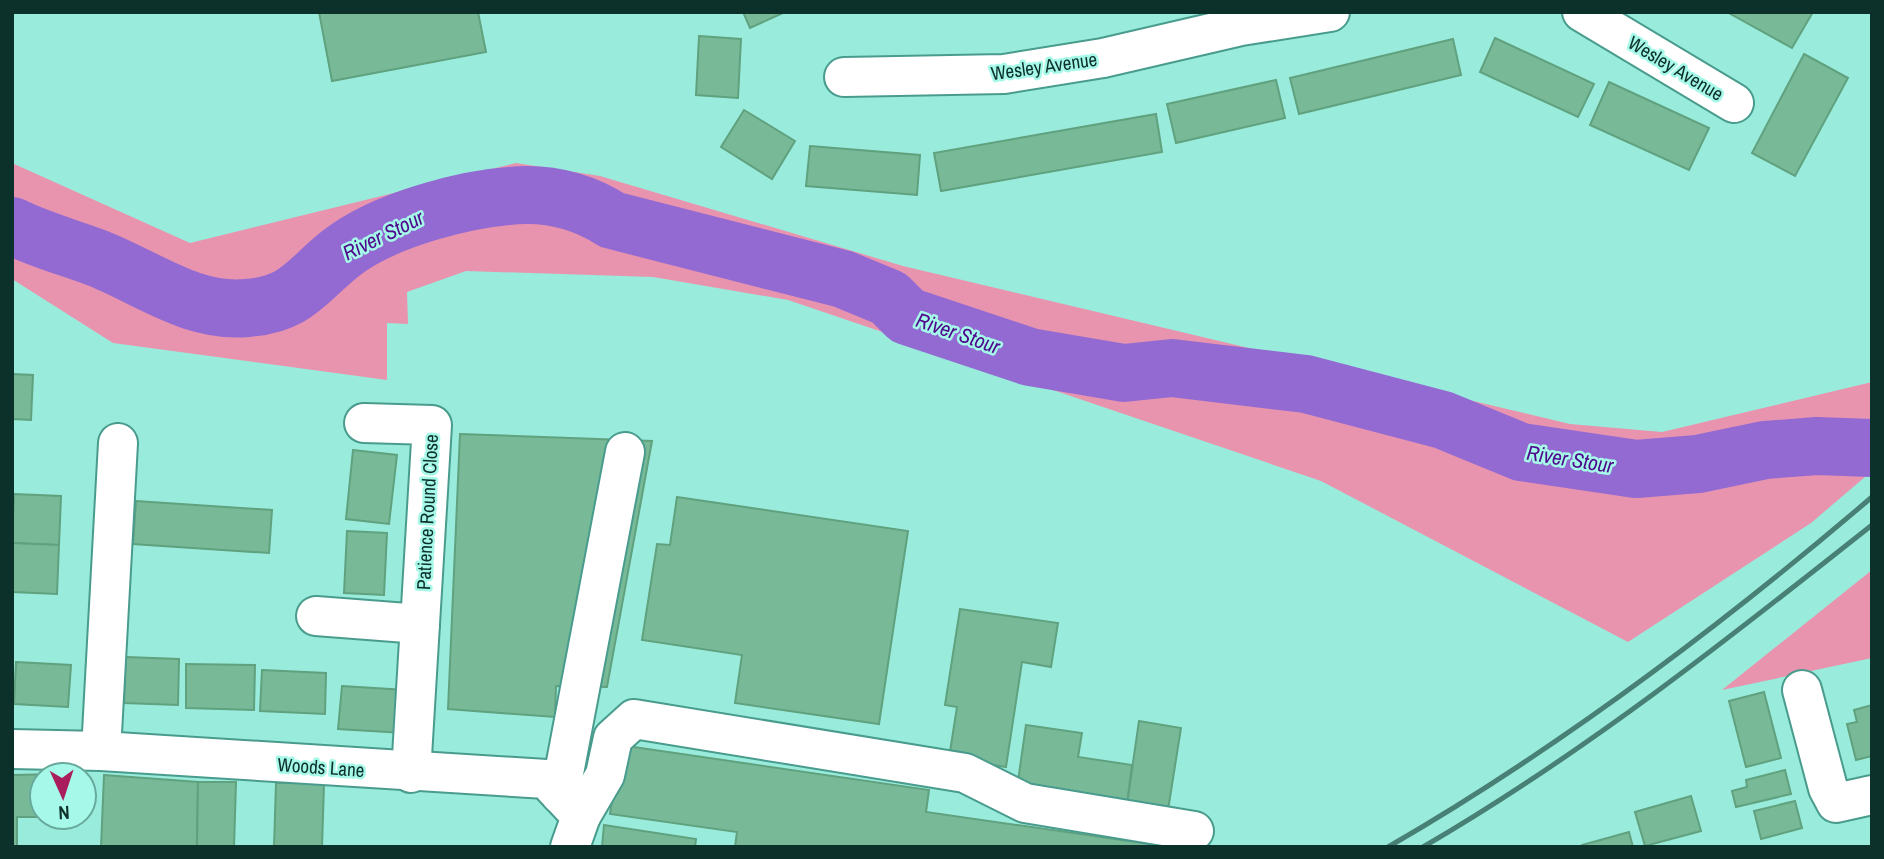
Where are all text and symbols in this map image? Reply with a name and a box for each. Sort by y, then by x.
street label: Wesley Avenue [1624,29,1728,107]
street label: Wesley Avenue [989,46,1099,86]
water label: River Stour [338,202,430,267]
water label: River Stour [912,305,1005,361]
street label: Patience Round Close [410,433,444,591]
water label: River Stour [1525,438,1617,480]
street label: Woods Lane [277,751,365,783]
north arrow [28,761,98,831]
text: N [58,800,70,826]

